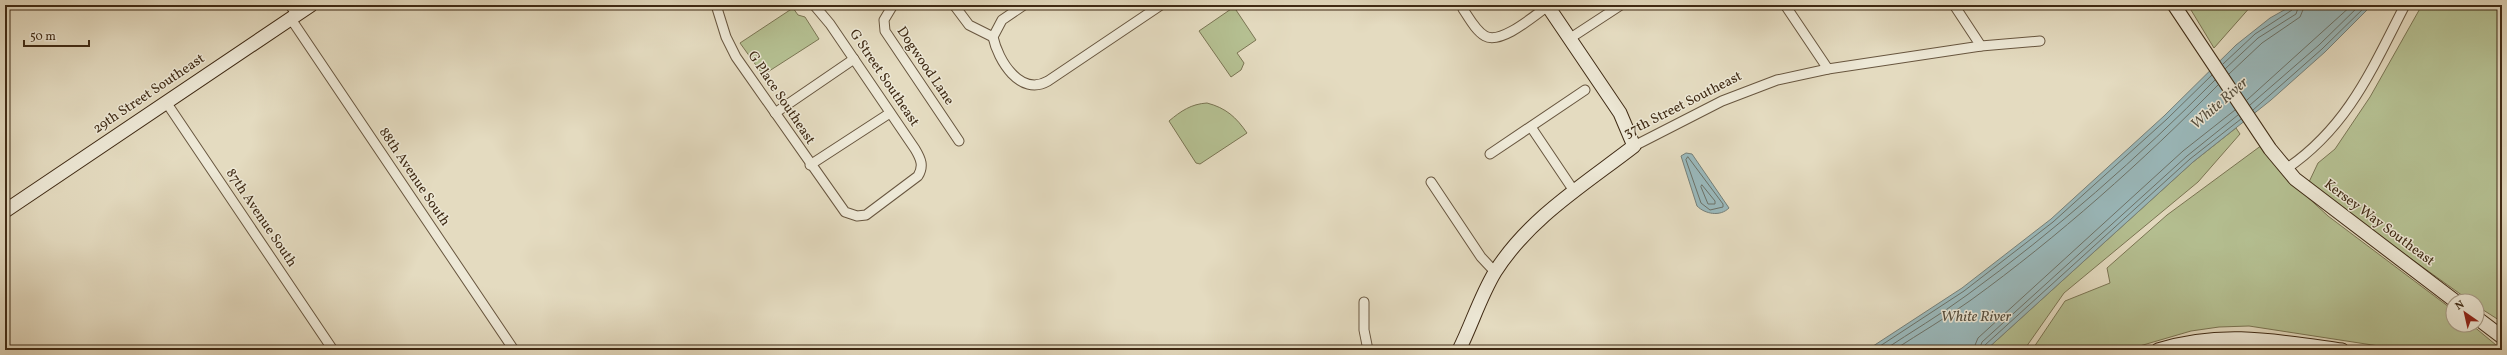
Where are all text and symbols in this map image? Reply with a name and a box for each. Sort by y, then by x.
scale bar [24,22,89,48]
street label: Dogwood Lane [892,23,958,109]
street label: G Street Southeast [844,26,924,130]
text: 50 m [30,29,56,45]
street label: G Place Southeast [743,48,819,149]
street label: 29th Street Southeast [89,49,209,139]
street label: 37th Street Southeast [1621,67,1745,143]
water label: White River [2187,73,2254,135]
street label: 88th Avenue South [374,124,454,230]
street label: 87th Avenue South [221,165,301,271]
street label: Kersey Way Southeast [2320,175,2438,271]
north arrow [2445,293,2485,333]
text: N [2453,297,2468,314]
water label: White River [1941,307,2012,328]

